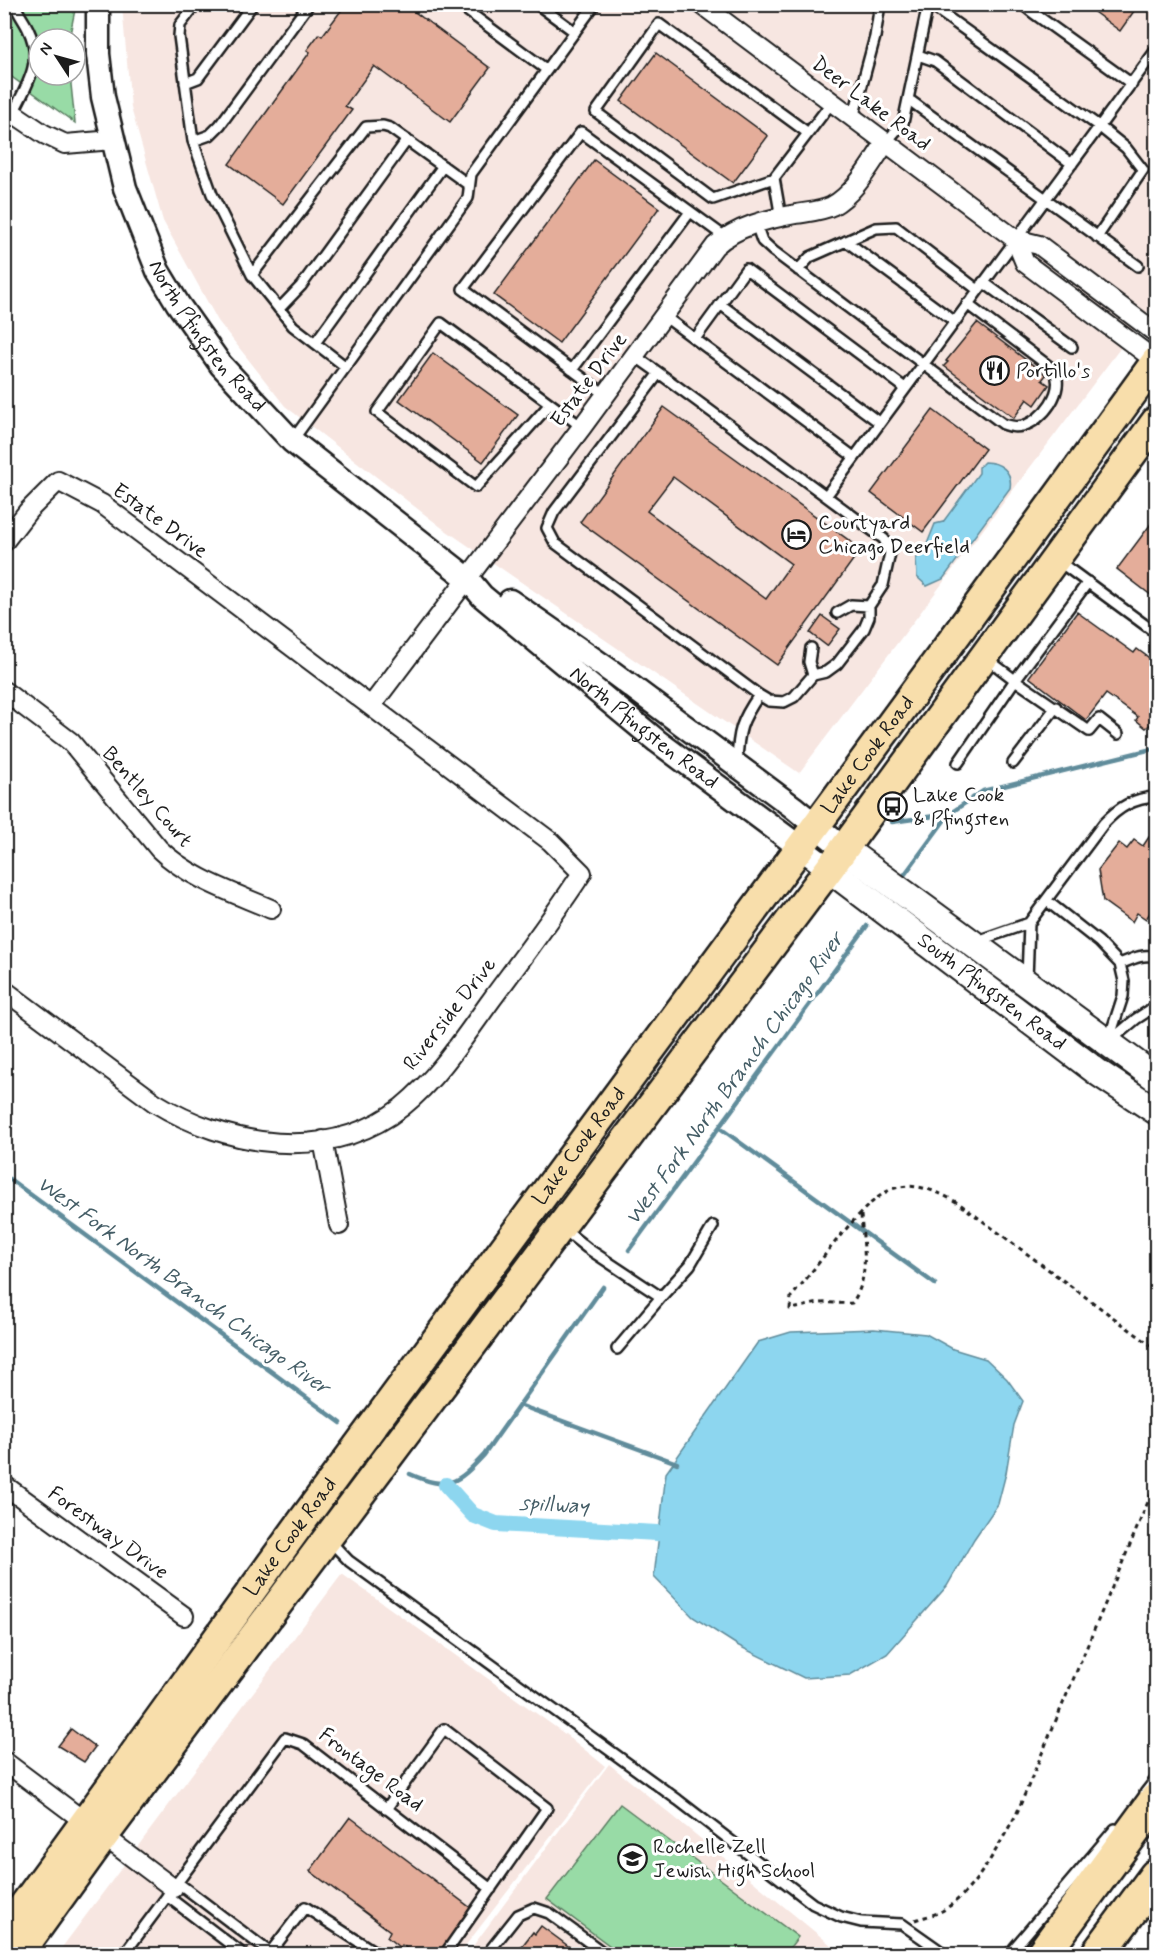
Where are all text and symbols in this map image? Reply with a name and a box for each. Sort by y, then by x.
north arrow [27,27,87,87]
text: N [34,39,58,60]
street label: Deer Lake Road [806,50,936,158]
street label: North Pfingsten Road [141,257,272,419]
street label: Estate Drive [544,327,634,433]
restaurant icon: Portillo's [979,355,1011,387]
place label: Portillo's [1016,357,1090,385]
street label: Estate Drive [107,477,213,565]
place label: Courtyard Chicago Deerfield [818,509,970,561]
hotel icon: Courtyard Chicago Deerfield [781,519,813,551]
street label: North Pfingsten Road [563,660,724,796]
street label: Lake Cook Road [815,690,921,820]
street label: Bentley Court [95,741,199,853]
place label: Lake Cook & Pfingsten [913,781,1009,835]
bus stop icon: Lake Cook & Pfingsten [876,791,908,823]
water label: West Fork North Branch Chicago River [619,925,853,1232]
street label: South Pfingsten Road [911,927,1072,1058]
street label: Riverside Drive [397,952,503,1076]
street label: Lake Cook Road [526,1081,633,1211]
water label: West Fork North Branch Chicago River [30,1170,337,1404]
street label: Lake Cook Road [238,1472,344,1602]
street label: Forestway Drive [42,1480,174,1586]
water label: spillway [519,1489,591,1521]
street label: Frontage Road [312,1721,429,1819]
place label: Rochelle Zell Jewish High School [653,1833,815,1887]
school or university icon: Rochelle Zell Jewish High School [616,1843,648,1875]

